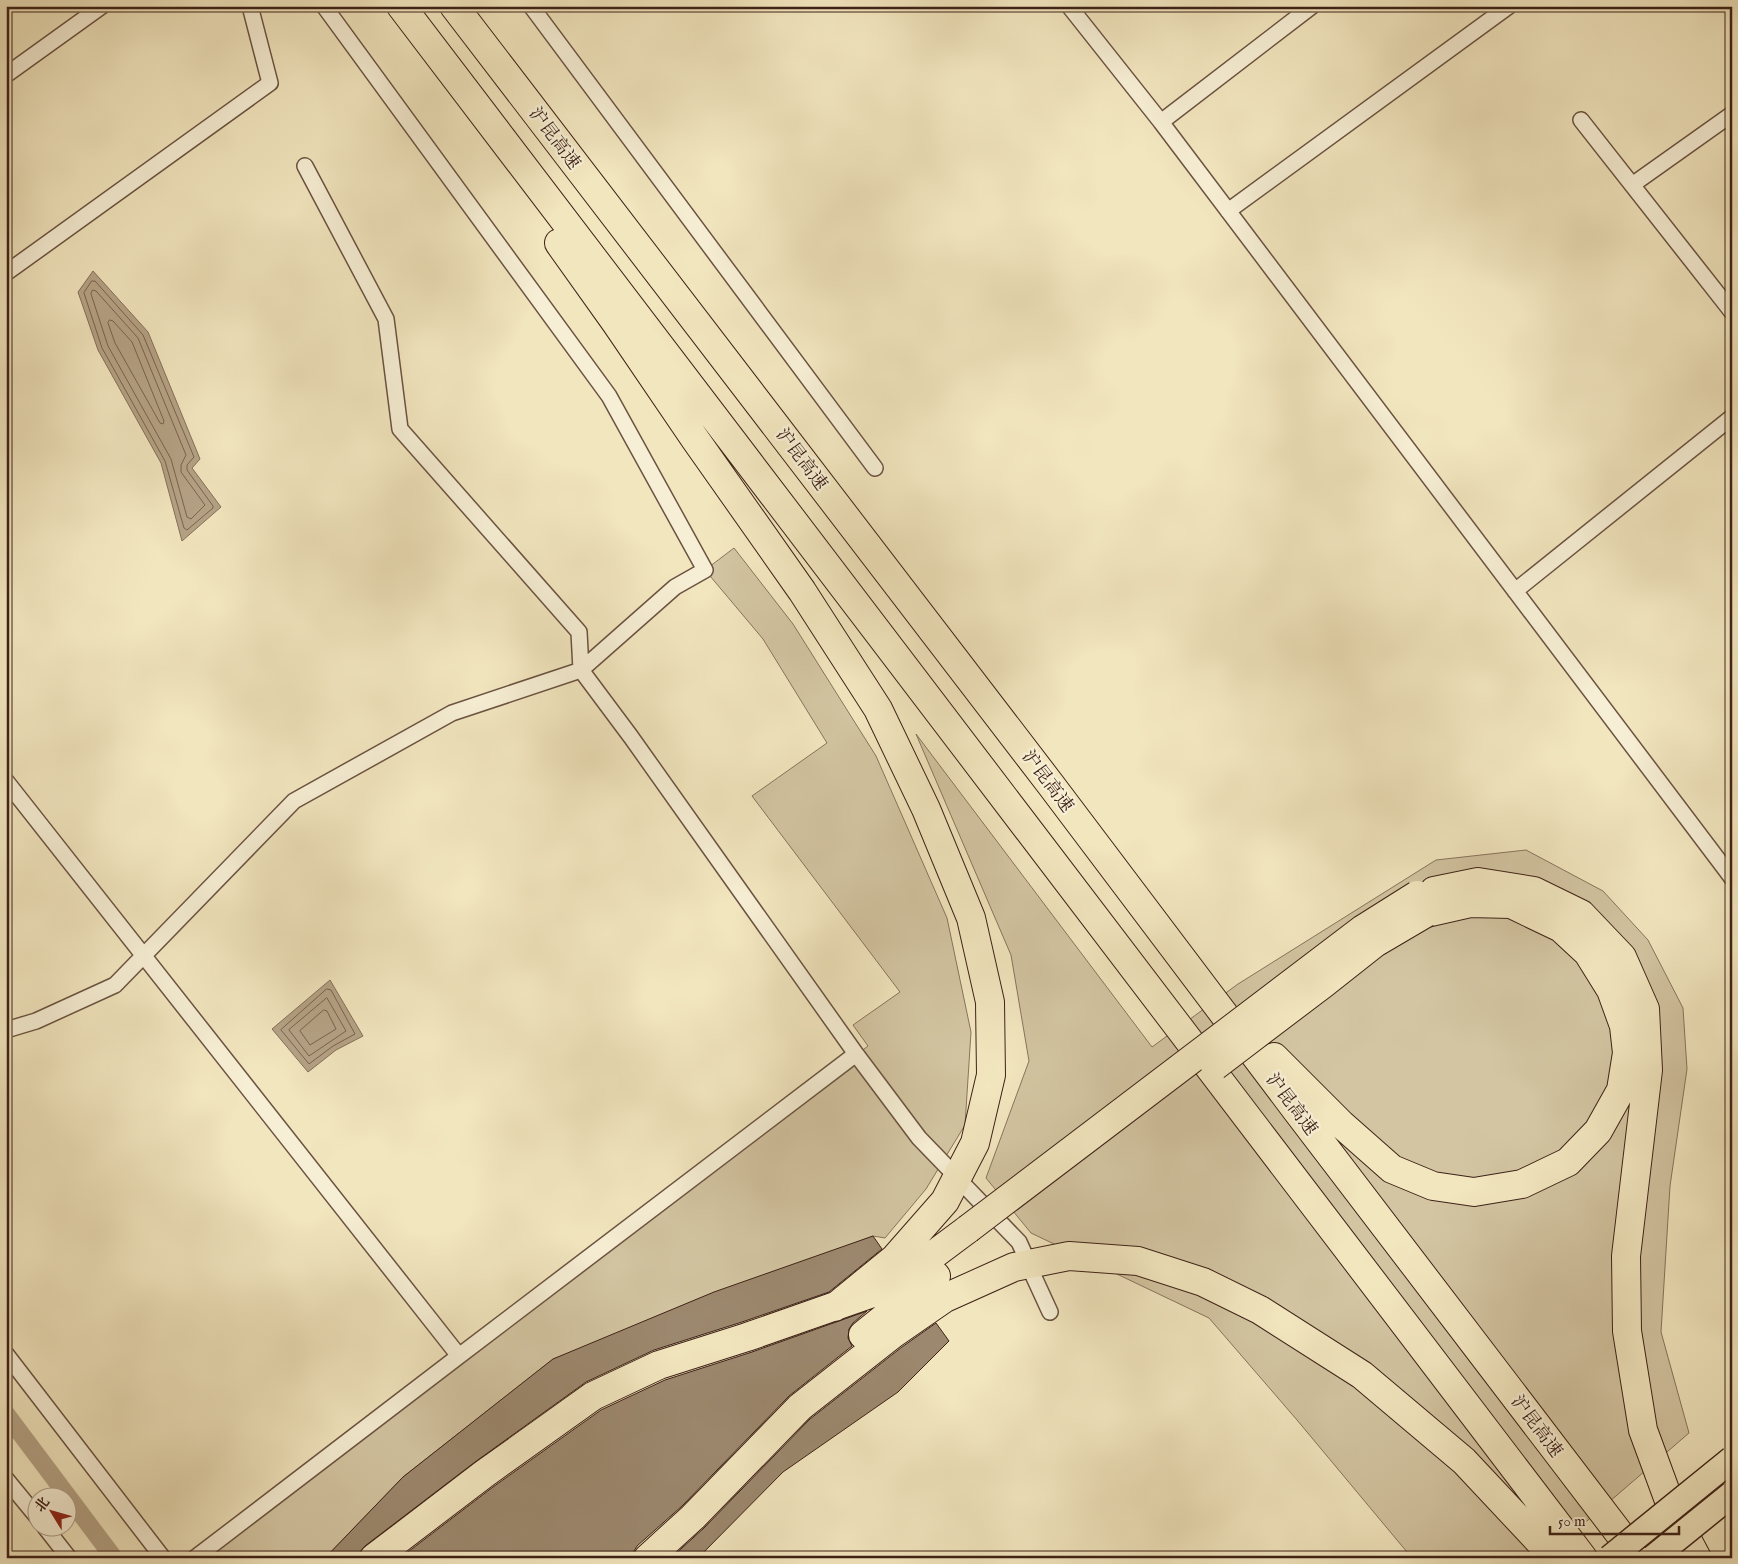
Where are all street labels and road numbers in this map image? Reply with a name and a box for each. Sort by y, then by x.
street label: 沪昆高速 [523,103,585,175]
street label: 沪昆高速 [770,424,832,496]
street label: 沪昆高速 [1016,746,1078,818]
street label: 沪昆高速 [1260,1069,1322,1141]
street label: 沪昆高速 [1505,1391,1567,1463]

